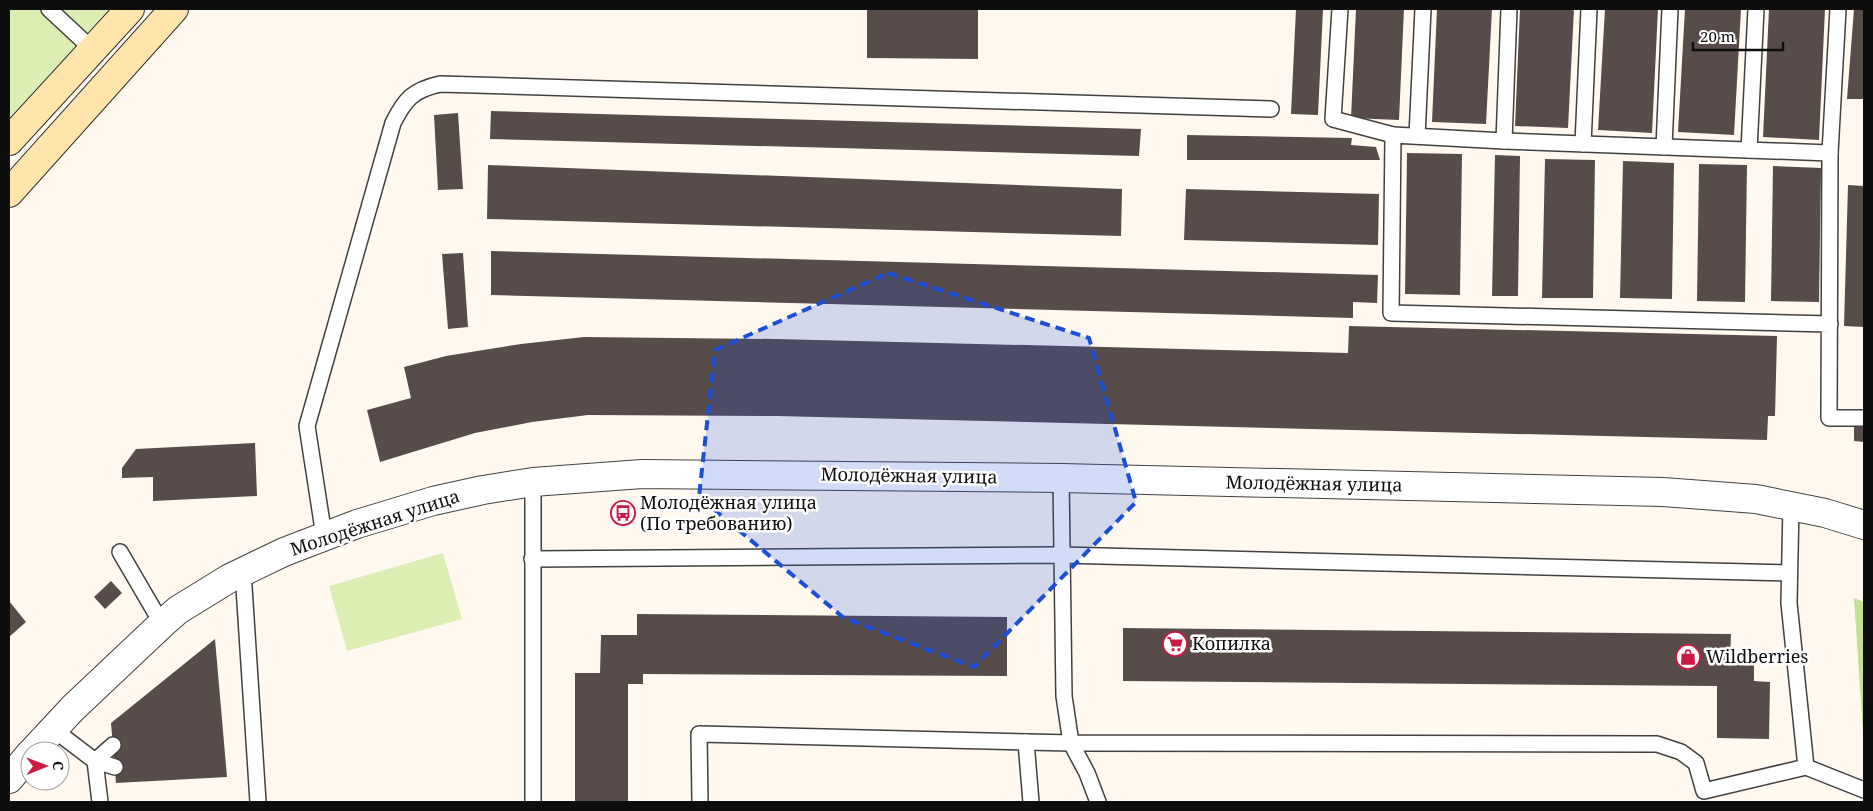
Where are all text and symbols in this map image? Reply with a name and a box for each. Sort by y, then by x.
scale bar [1693,20,1783,52]
text: 20 m [1700,26,1735,46]
street label: Молодёжная улица [820,461,998,489]
street label: Молодёжная улица [1225,469,1403,497]
street label: Молодёжная улица [287,483,463,561]
place label: Молодёжная улица (По требованию) [640,490,817,535]
bus stop icon: Молодёжная улица (По требованию) [610,500,636,526]
supermarket icon: Копилка [1162,631,1188,657]
place label: Копилка [1192,631,1271,655]
shop icon: Wildberries [1675,644,1701,670]
place label: Wildberries [1706,644,1808,668]
north arrow [20,741,70,791]
text: С [49,761,68,771]

